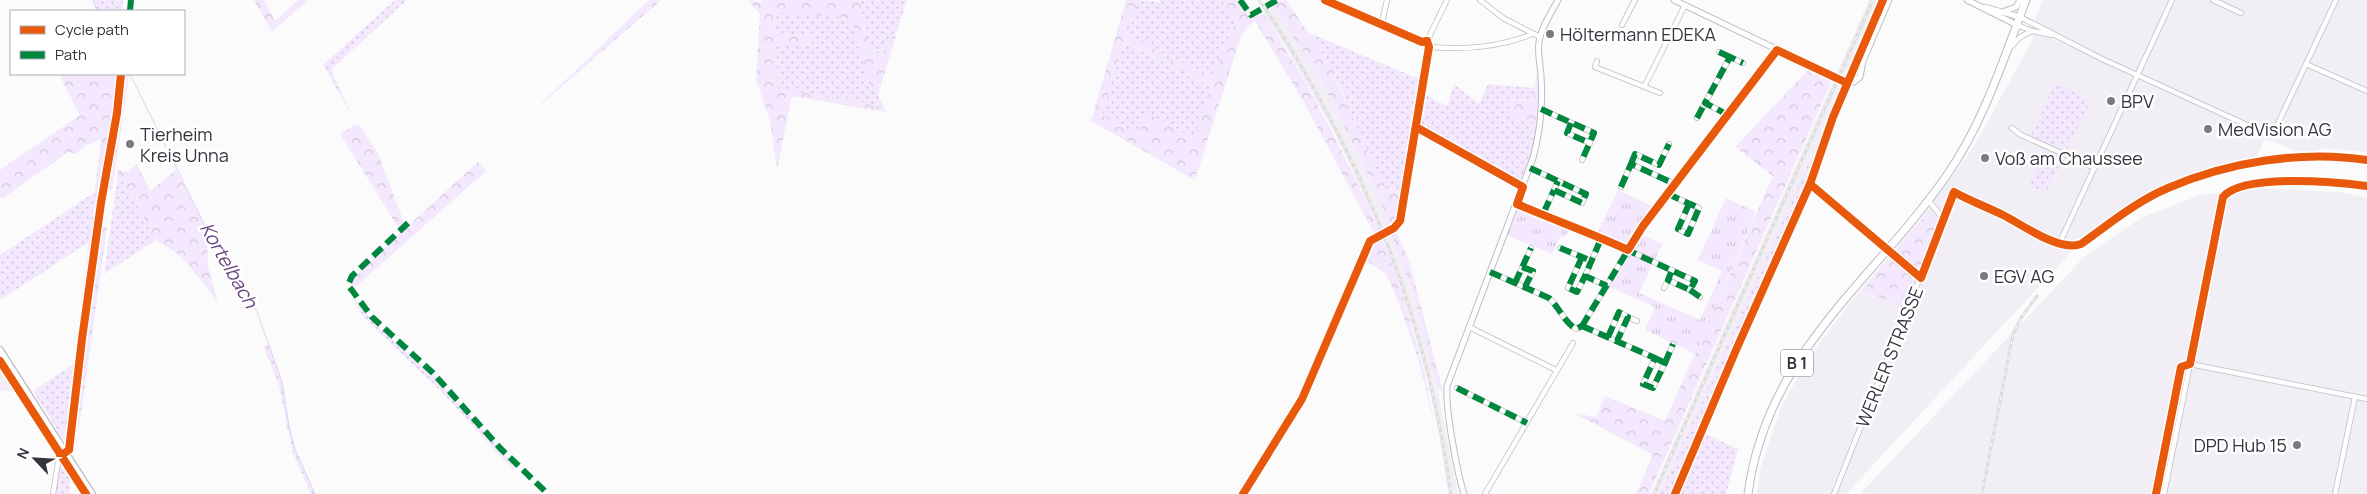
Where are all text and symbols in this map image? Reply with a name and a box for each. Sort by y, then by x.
legend [10,10,185,75]
text: Cycle path [55,19,129,40]
place label: Höltermann EDEKA [1560,22,1717,46]
marker: Höltermann EDEKA [1544,28,1556,40]
text: Path [55,44,87,65]
place label: BPV [2121,89,2154,113]
marker: BPV [2105,95,2117,107]
place label: MedVision AG [2218,117,2332,141]
place label: Tierheim Kreis Unna [140,122,229,167]
marker: MedVision AG [2202,123,2214,135]
marker: Tierheim Kreis Unna [124,138,136,150]
place label: Voß am Chaussee [1995,146,2143,170]
marker: Voß am Chaussee [1979,152,1991,164]
water label: Kortelbach [194,217,264,313]
place label: EGV AG [1994,264,2054,288]
marker: EGV AG [1978,270,1990,282]
street label: WERLER STRASSE [1850,283,1928,431]
road number: B 1 [1781,349,1813,376]
place label: DPD Hub 15 [2194,433,2287,457]
north arrow [10,434,60,484]
marker: DPD Hub 15 [2291,439,2303,451]
text: N [12,445,34,462]

